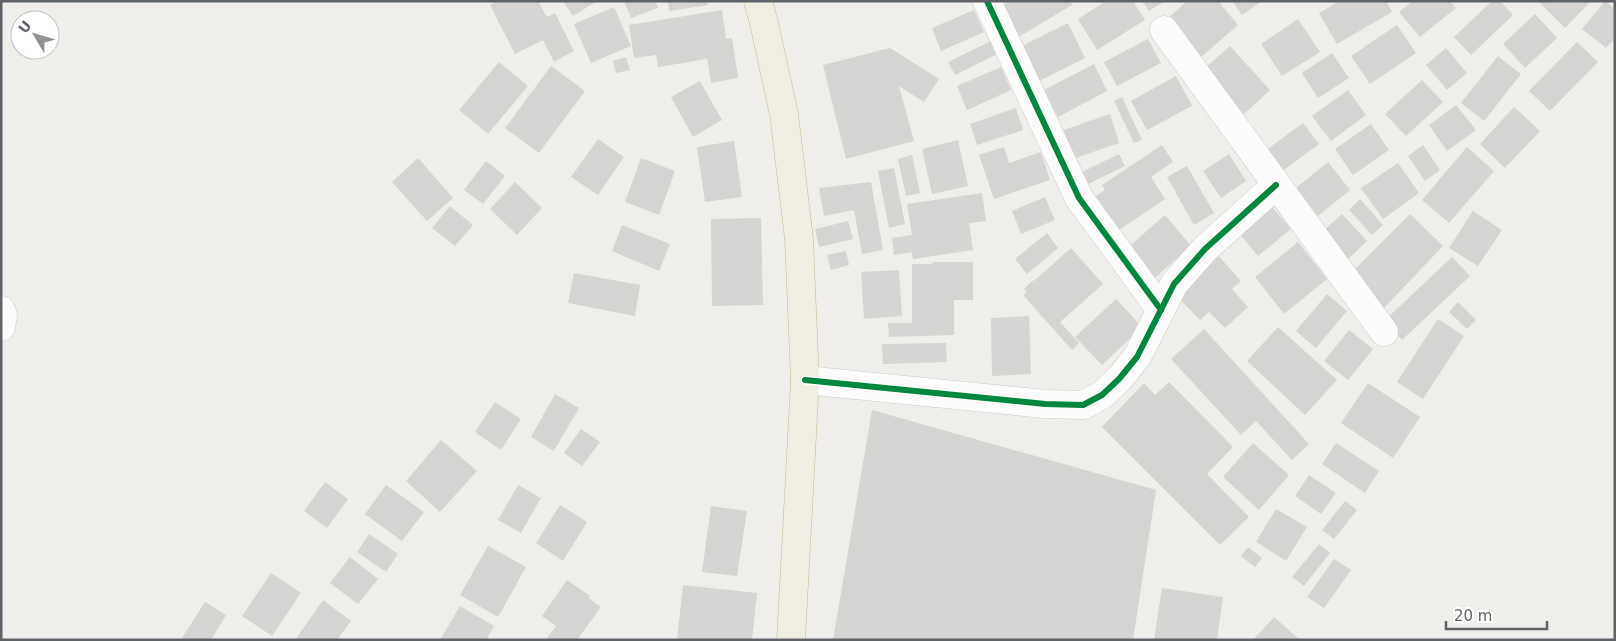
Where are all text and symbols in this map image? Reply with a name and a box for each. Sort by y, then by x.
north arrow [10,10,60,60]
text: U [15,18,35,36]
scale bar [1446,598,1547,630]
text: 20 m [1454,607,1492,625]

